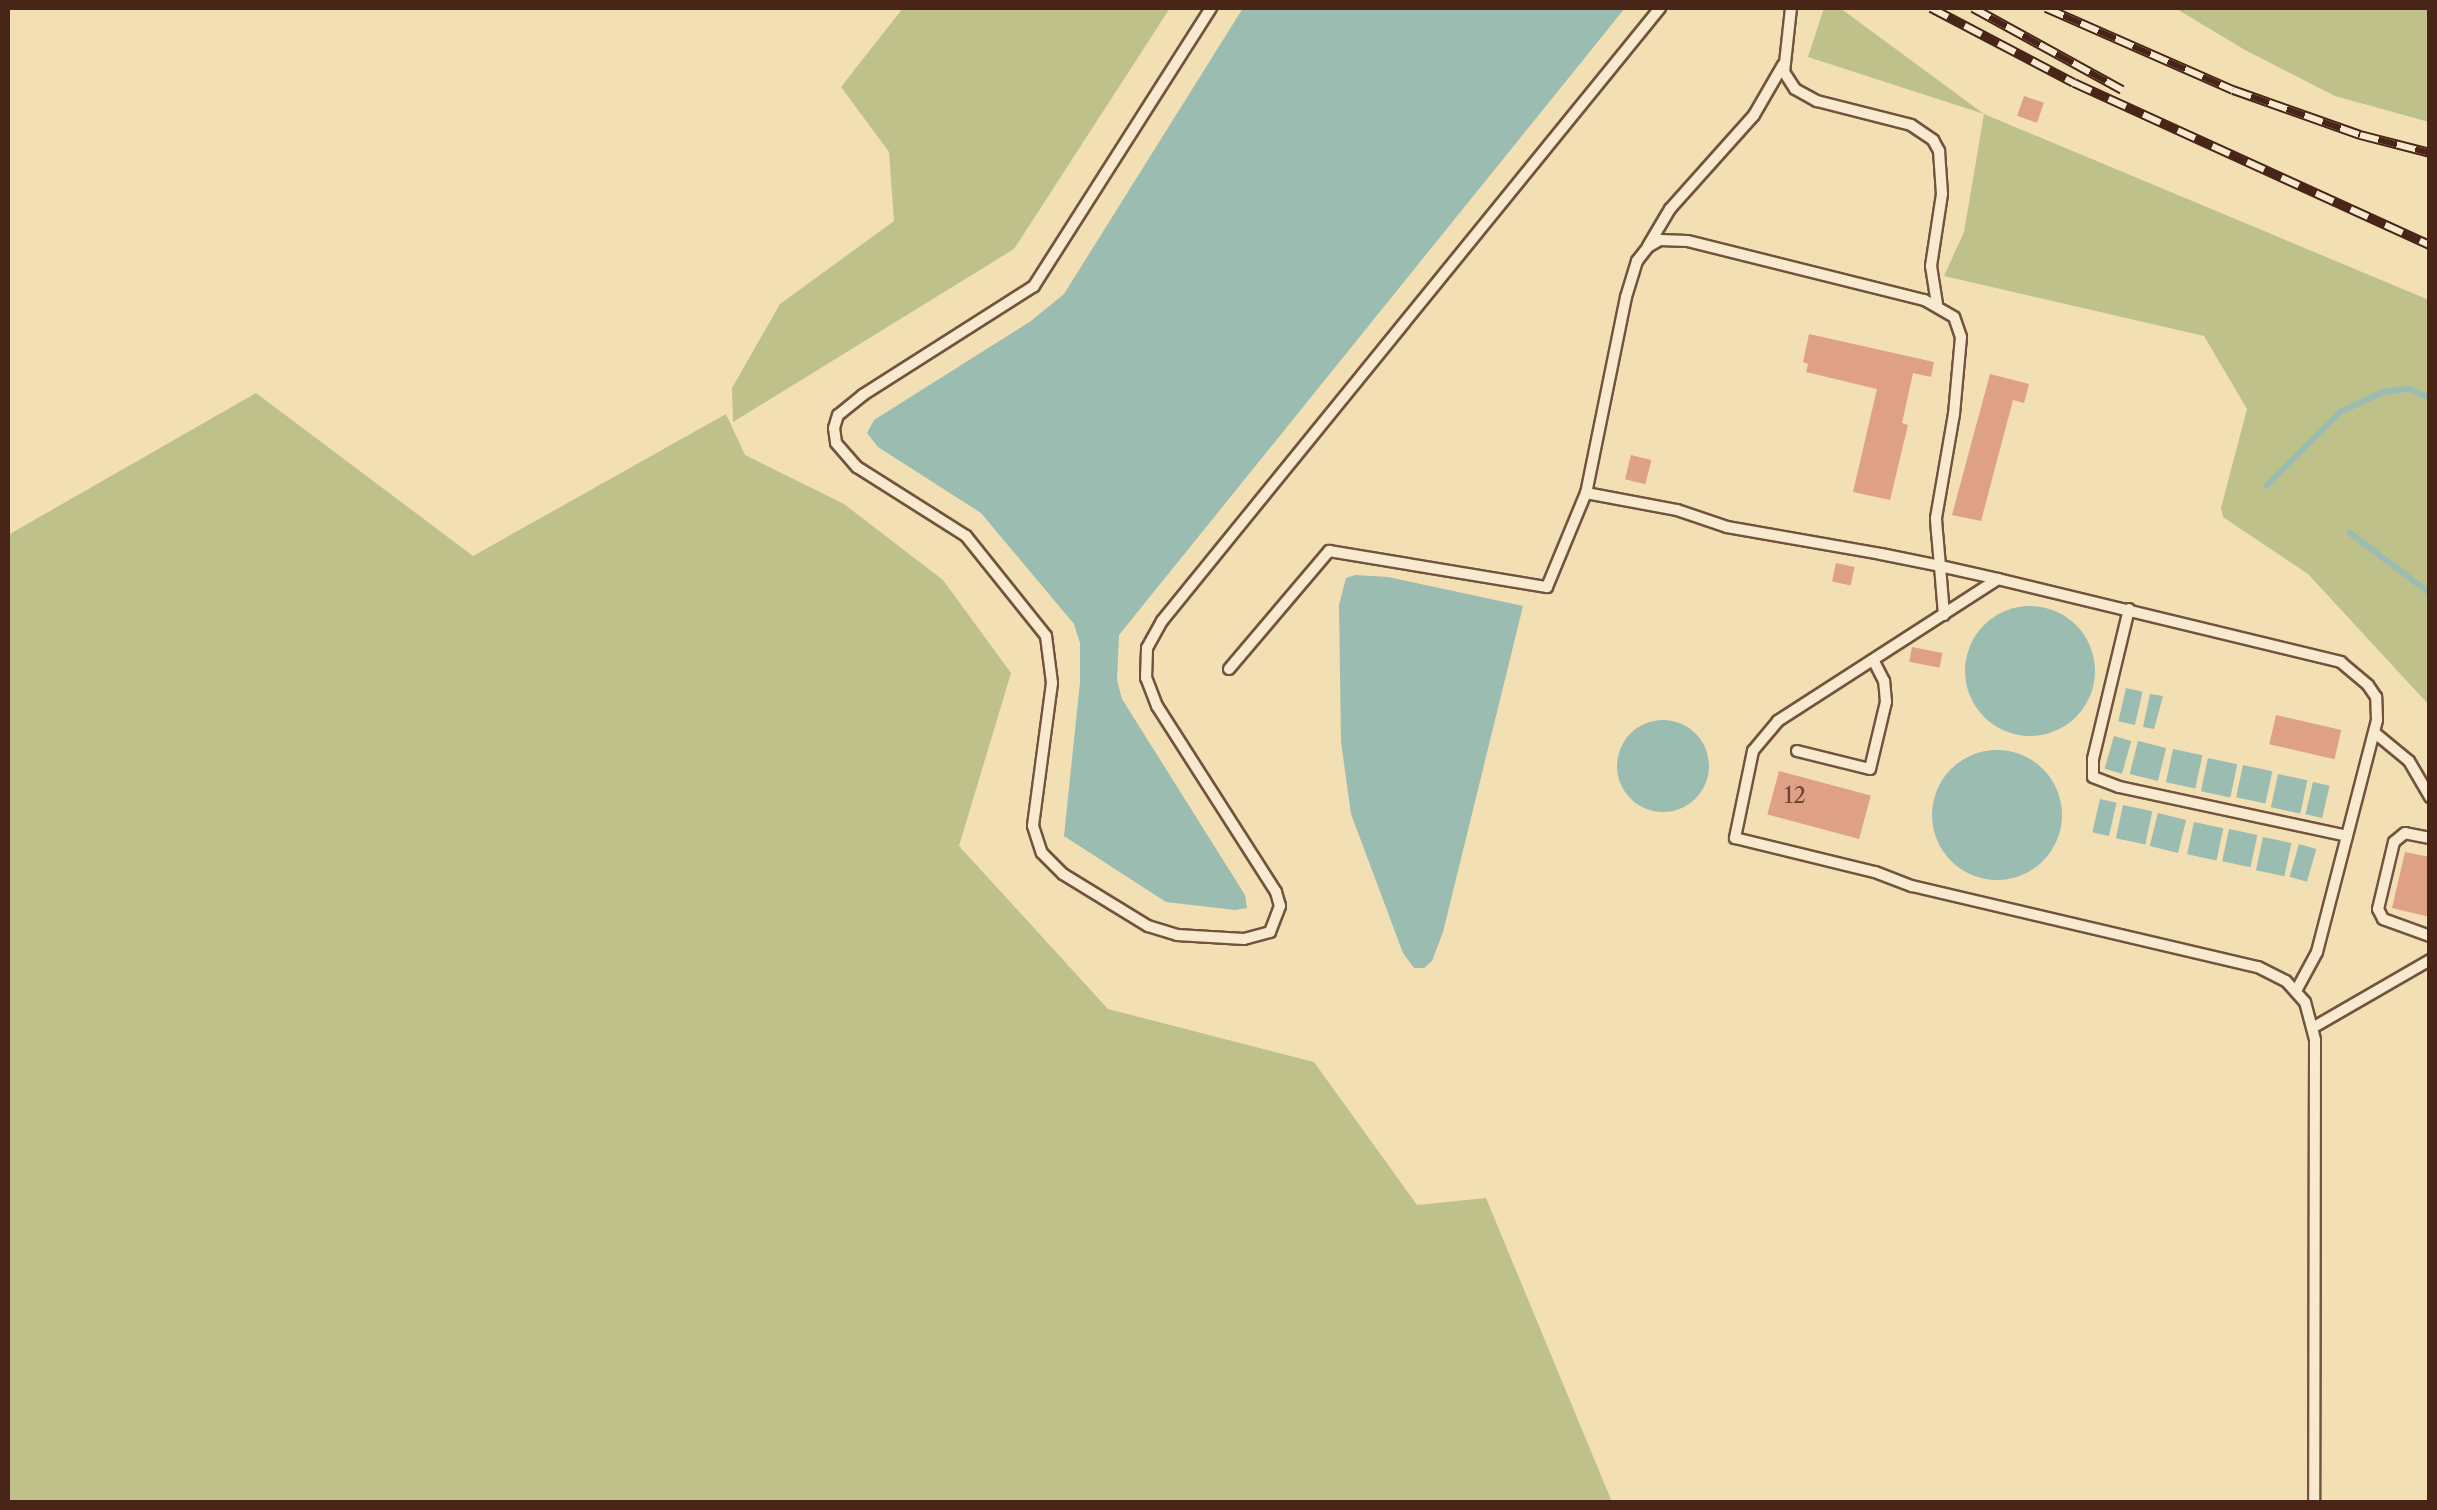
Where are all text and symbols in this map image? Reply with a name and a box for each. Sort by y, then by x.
house number: 12 [1784,783,1806,809]

